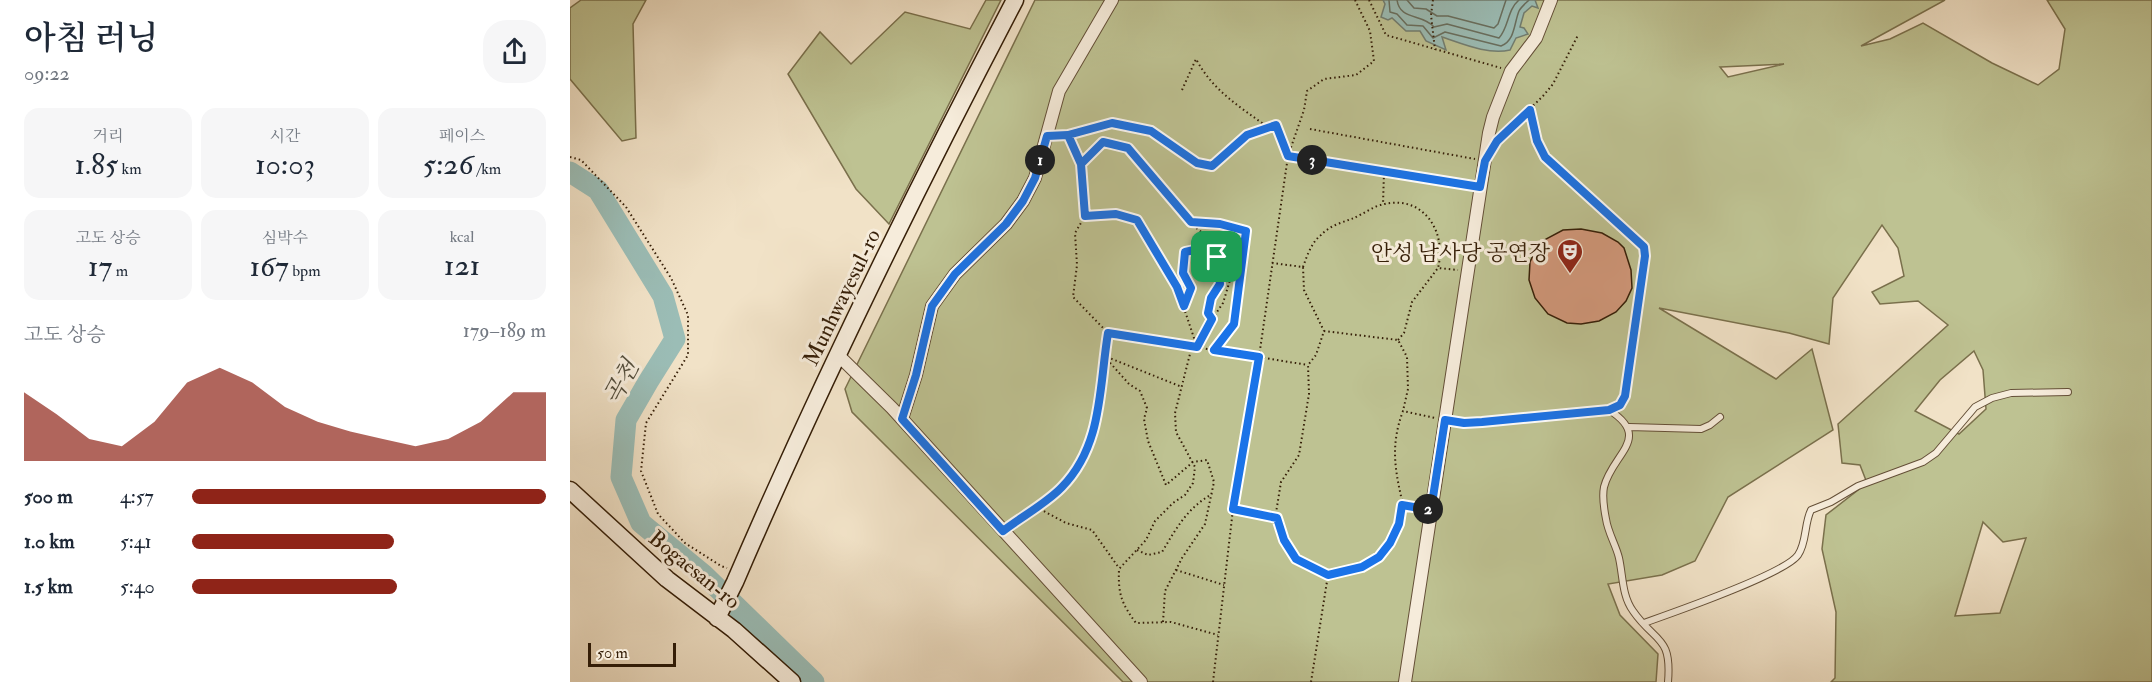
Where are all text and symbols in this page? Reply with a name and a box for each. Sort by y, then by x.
text: 아침 러닝 [24,18,158,59]
button: share [483,20,546,83]
text: 09:22 [24,61,70,86]
text: 거리 [93,126,123,146]
text: 시간 [270,126,300,146]
text: 페이스 [439,126,485,146]
pin: 1 [1025,145,1055,175]
pin: 3 [1297,145,1327,175]
text: 1.85 [74,146,118,183]
text: 10:03 [255,146,315,183]
text: 5:26 [423,146,474,183]
text: 1 [1037,150,1043,170]
text: 3 [1309,150,1315,170]
text: km [118,159,142,179]
text: /km [474,159,501,179]
street label: Munhwayesul-ro [797,225,887,370]
text: kcal [450,227,474,247]
text: 고도 상승 [75,228,141,248]
text: 심박수 [262,228,308,248]
pin [1191,231,1242,282]
theatre icon: 안성 남사당 공연장 [1555,237,1585,275]
place label: 안성 남사당 공연장 [1371,239,1551,267]
icon: arrive [1200,240,1233,273]
text: 121 [444,247,480,284]
text: 17 [88,248,112,285]
text: 167 [249,248,289,285]
text: m [112,261,128,281]
text: bpm [289,261,321,281]
text: 179–189 m [463,318,546,343]
text: 고도 상승 [24,322,106,347]
water label: 곡천 [597,353,647,410]
text: 500 m [24,484,73,509]
text: 4:57 [120,484,154,509]
pin: 2 [1413,494,1443,524]
text: 2 [1424,499,1432,519]
street label: Bogaesan-ro [643,524,746,615]
text: 1.0 km [24,529,75,554]
text: 5:41 [120,529,152,554]
text: 1.5 km [24,574,73,599]
text: 5:40 [120,574,155,599]
scale bar [588,640,676,668]
text: 50 m [597,643,628,663]

